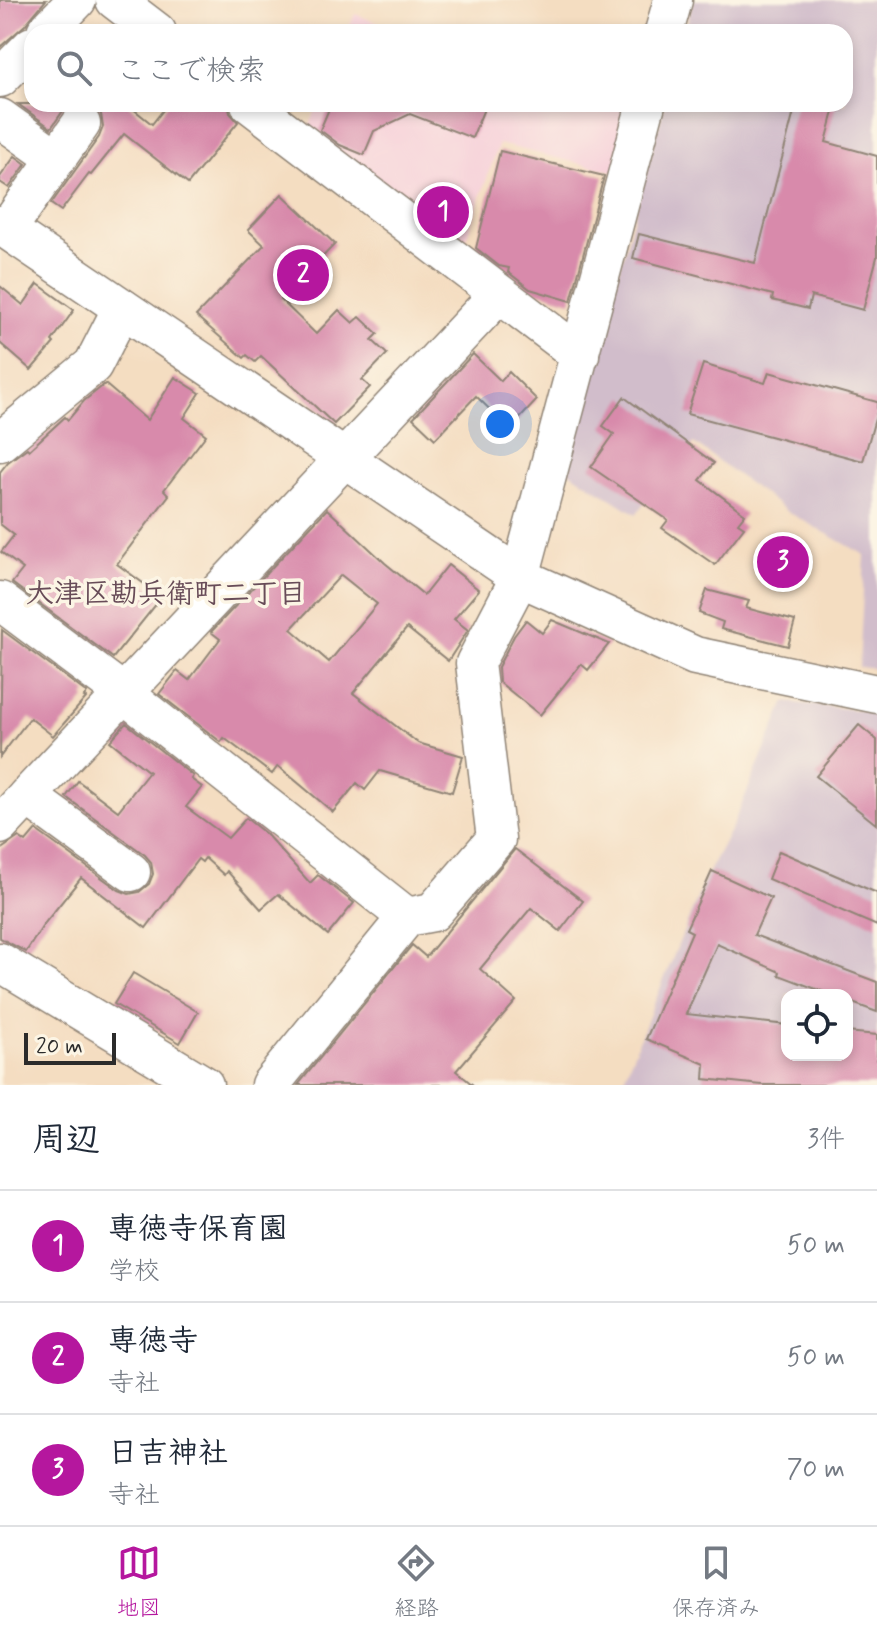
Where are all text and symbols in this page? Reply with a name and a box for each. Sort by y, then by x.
search box [24,24,853,112]
icon: search [52,46,96,90]
text: ここで検索 [116,52,266,91]
pin: 1 [417,182,469,242]
pin: 2 [277,245,329,305]
your location [480,404,520,444]
pin: 3 [757,532,809,592]
district label: 大津区勘兵衛町二丁目 [26,576,306,613]
map controls [781,989,853,1061]
button: locate [781,989,853,1061]
scale bar [24,1029,116,1065]
text: 20 m [36,1033,83,1061]
text: 周辺 [32,1118,100,1163]
text: 3件 [807,1123,845,1157]
text: 専徳寺保育園 [108,1210,288,1249]
text: 1 [52,1229,64,1263]
text: 50 m [787,1229,845,1263]
text: 学校 [108,1255,160,1289]
text: 専徳寺 [108,1322,198,1361]
text: 2 [52,1341,64,1375]
text: 50 m [787,1341,845,1375]
text: 寺社 [108,1367,160,1401]
text: 日吉神社 [108,1434,228,1473]
text: 3 [52,1453,64,1487]
text: 70 m [787,1453,845,1487]
text: 寺社 [108,1479,160,1513]
tab: 地図 [117,1541,161,1623]
tab: 経路 [394,1541,438,1623]
tab: 保存済み [672,1541,760,1623]

